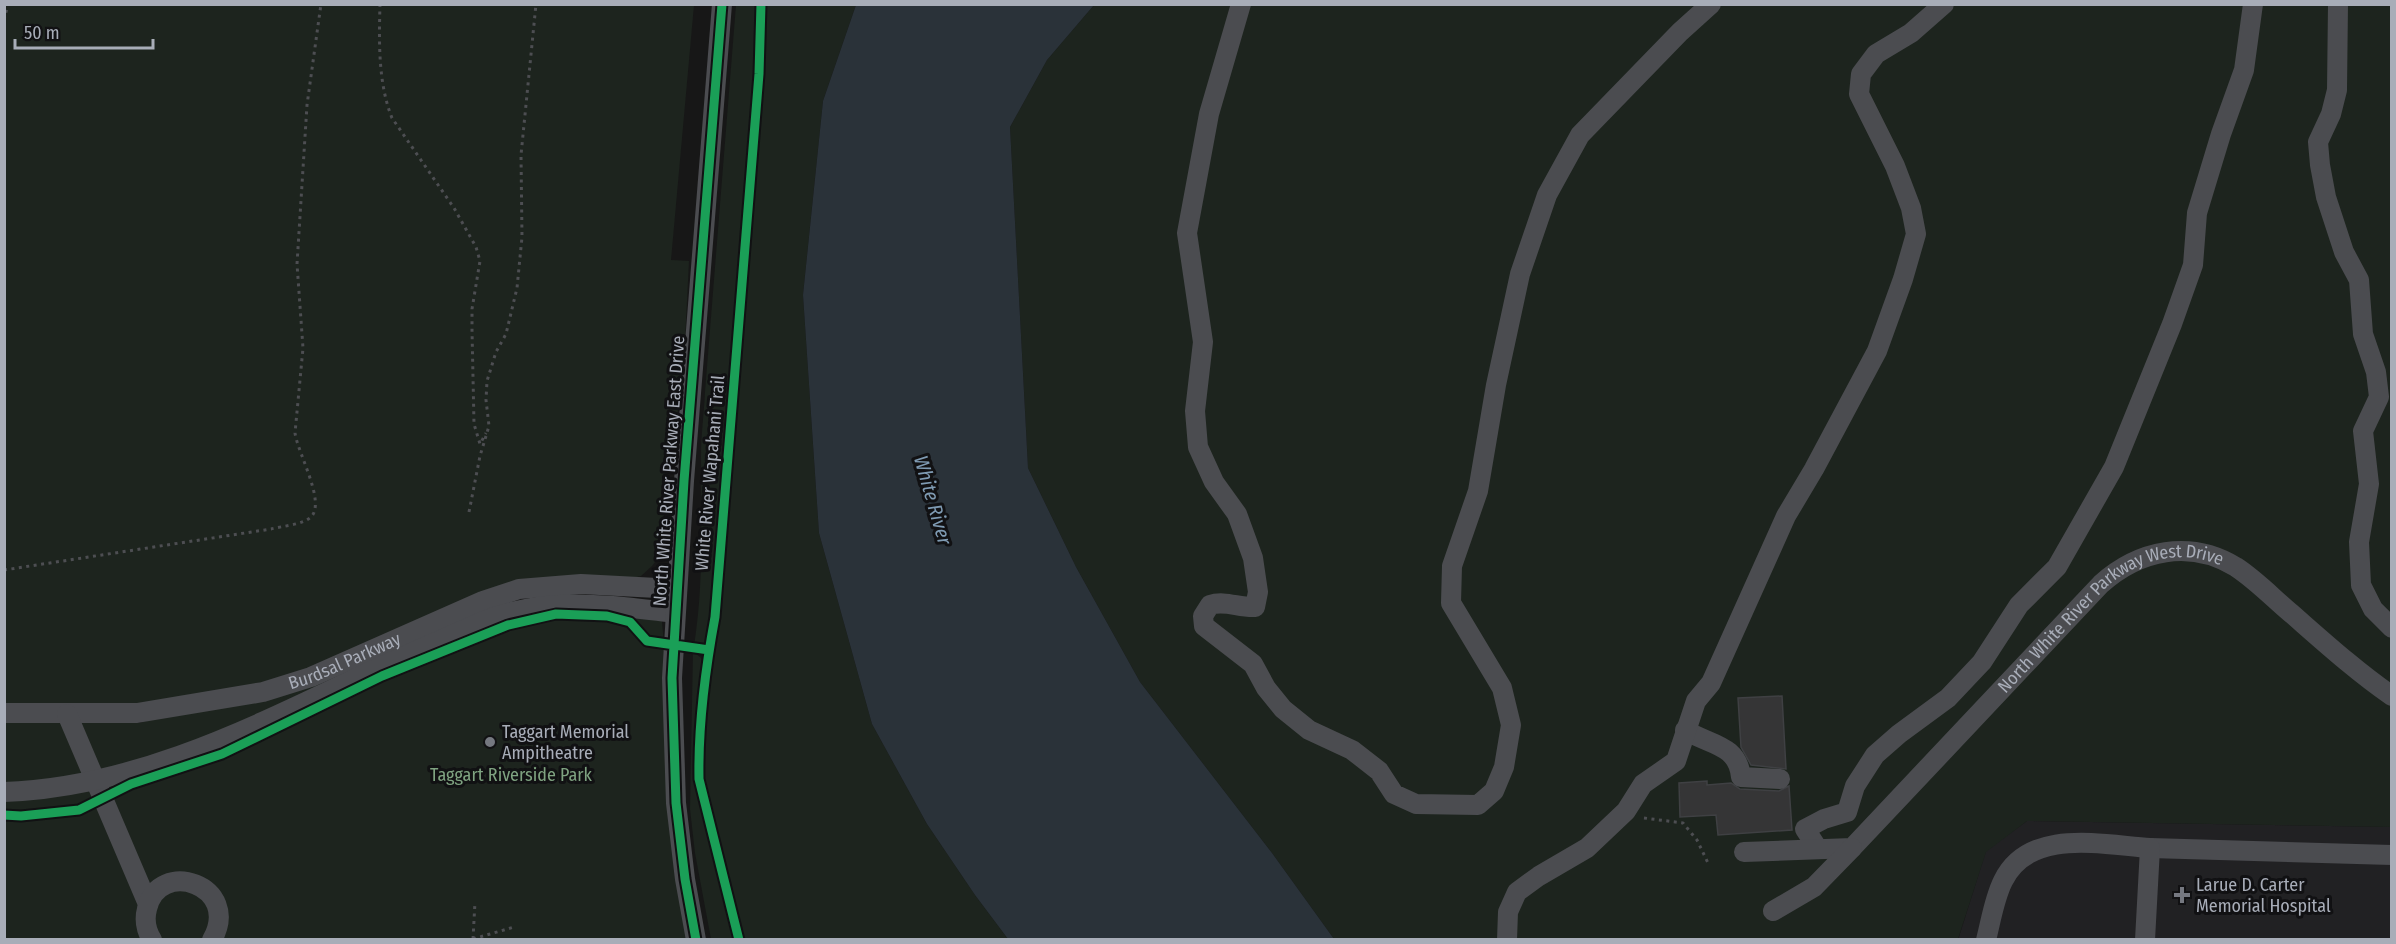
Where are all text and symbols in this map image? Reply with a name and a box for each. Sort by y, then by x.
scale bar [15,12,153,50]
text: 50 m [24,22,60,44]
street label: North White River Parkway East Drive [649,335,689,607]
street label: White River Wapahani Trail [690,374,730,572]
water label: White River [909,453,957,548]
street label: North White River Parkway West Drive [1993,540,2227,697]
street label: Burdsal Parkway [286,628,404,694]
place label: Taggart Memorial Ampitheatre [502,721,629,764]
marker: Taggart Memorial Ampitheatre [483,735,497,749]
park label: Taggart Riverside Park [430,764,593,786]
place label: Larue D. Carter Memorial Hospital [2196,874,2331,917]
marker: Larue D. Carter Memorial Hospital [2173,886,2191,904]

